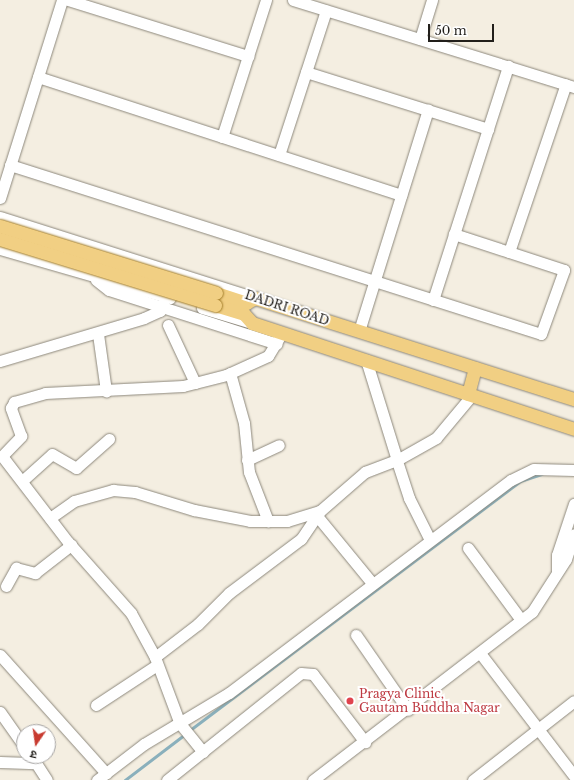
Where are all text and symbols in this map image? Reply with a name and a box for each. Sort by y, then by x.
scale bar [430,16,496,42]
text: 50 m [435,23,467,38]
street label: DADRI ROAD [243,288,331,328]
place label: Pragya Clinic, Gautam Buddha Nagar [359,687,500,715]
marker: Pragya Clinic, Gautam Buddha Nagar [344,695,356,707]
north arrow [16,724,56,764]
text: उ [29,747,38,762]

